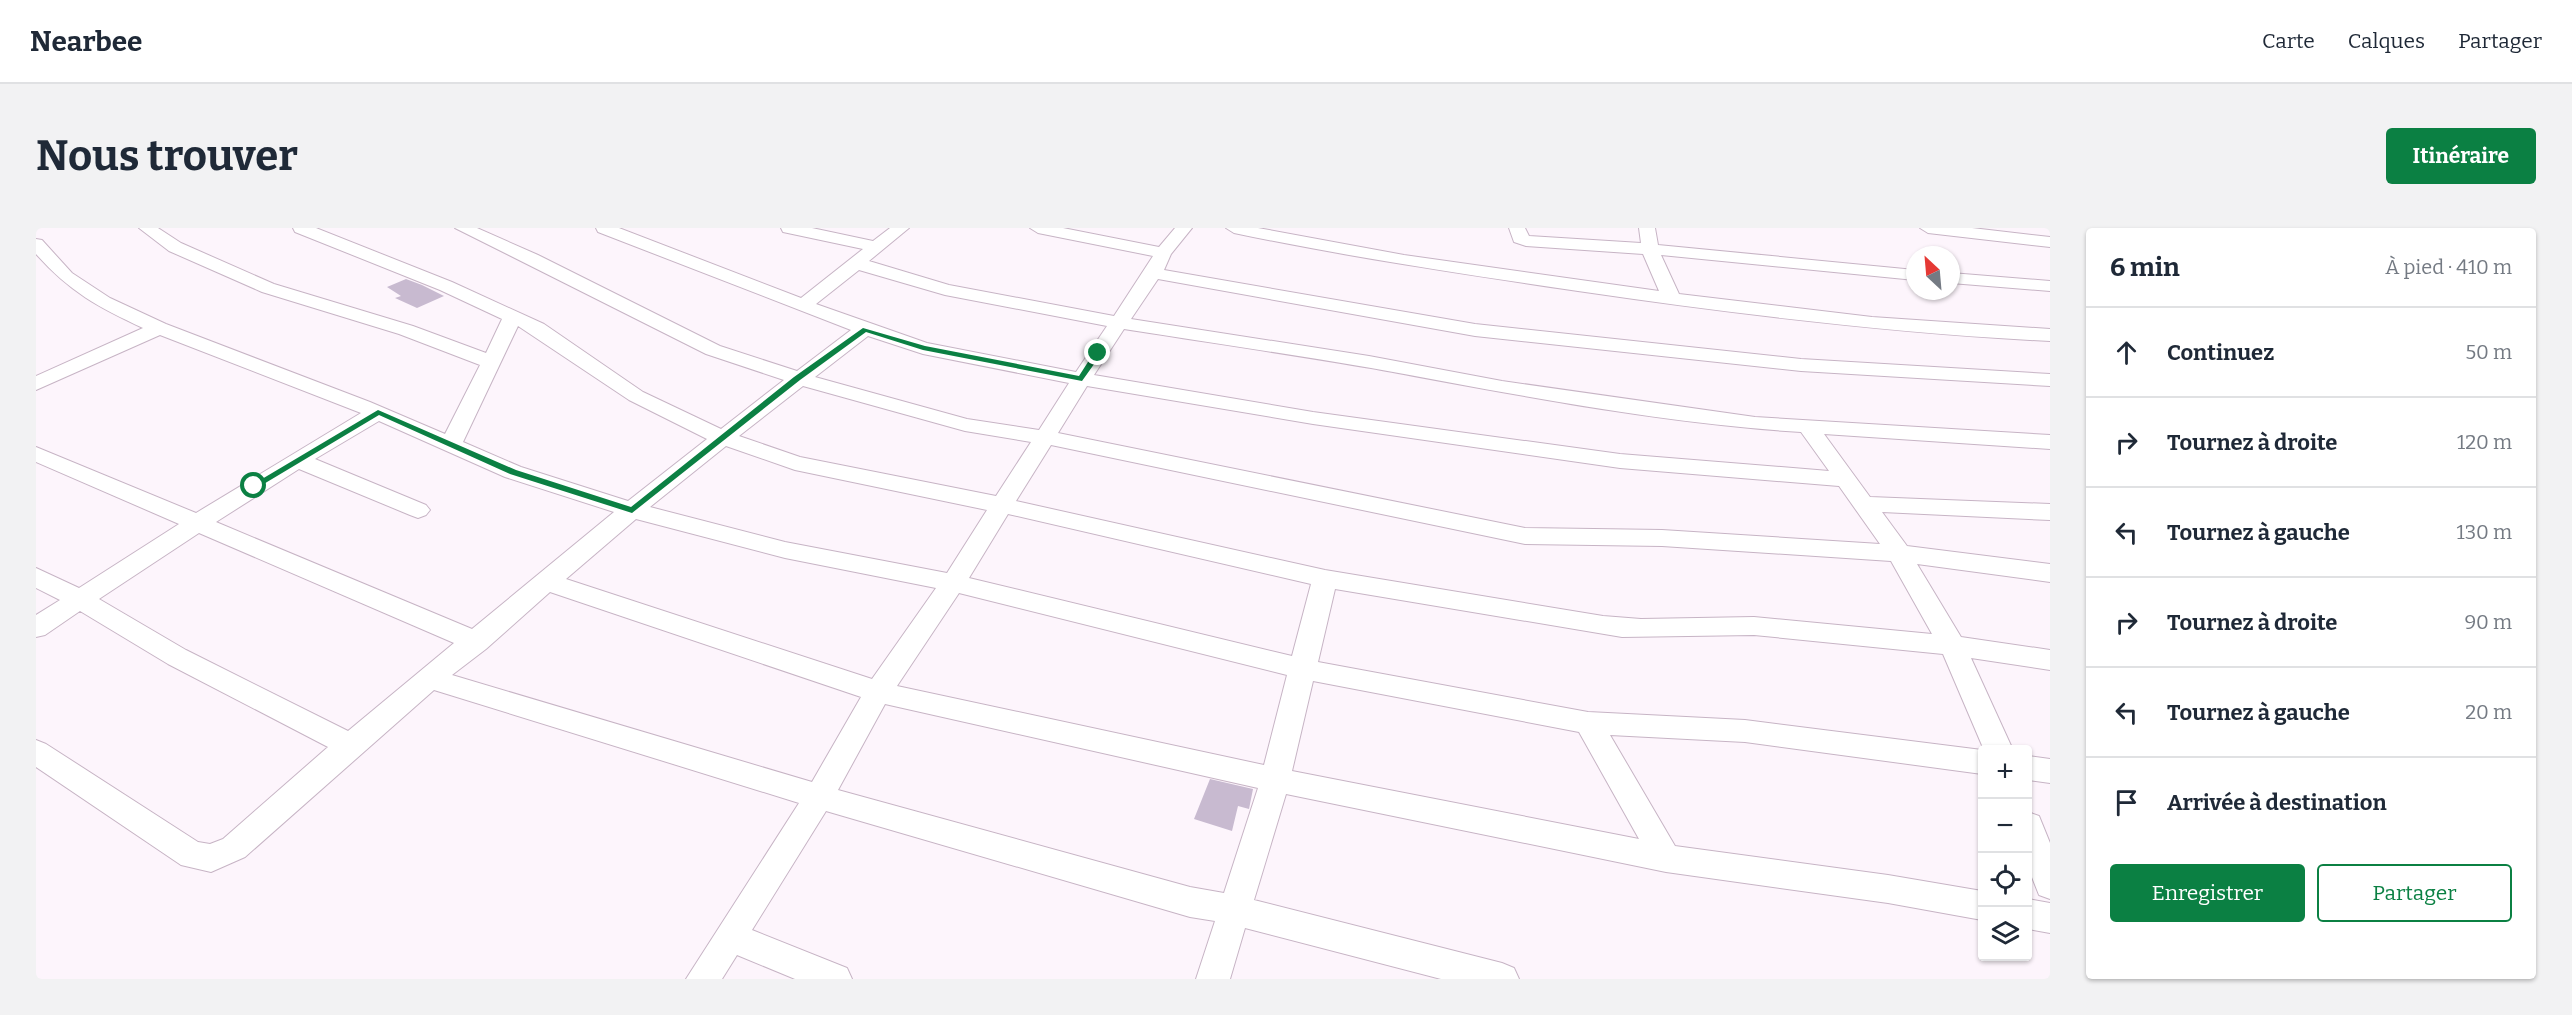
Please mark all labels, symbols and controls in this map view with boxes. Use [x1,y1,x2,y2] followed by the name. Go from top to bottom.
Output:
[30,25,142,58] text: Nearbee
[2262,28,2315,54] text: Carte
[2348,28,2425,54] text: Calques
[2458,28,2542,54] text: Partager
[2386,128,2536,184] button: Itinéraire
[36,131,298,181] text: Nous trouver
[1906,246,1960,300] north arrow
[2110,252,2180,283] text: 6 min
[2385,255,2512,279] text: À pied · 410 m
[2110,336,2143,369] icon: ahead
[1084,339,1110,365] route end
[2167,339,2274,366] text: Continuez
[2465,340,2512,364] text: 50 m
[2110,426,2143,459] icon: right
[2167,429,2337,456] text: Tournez à droite
[2457,430,2512,454] text: 120 m
[240,472,266,498] route start
[2110,516,2143,549] icon: left
[2167,519,2350,546] text: Tournez à gauche
[2457,520,2512,544] text: 130 m
[2110,606,2143,639] icon: right
[2167,609,2337,636] text: Tournez à droite
[2464,610,2512,634] text: 90 m
[2110,696,2143,729] icon: left
[2167,699,2350,726] text: Tournez à gauche
[2465,700,2512,724] text: 20 m
[1978,745,2032,961] map controls
[1978,745,2032,799] button: +
[2110,786,2143,819] icon: arrive
[2167,789,2387,816] text: Arrivée à destination
[1978,799,2032,853] button: −
[1978,853,2032,907] button: locate
[2110,864,2305,922] button: Enregistrer
[2317,864,2512,922] button: Partager
[1978,907,2032,961] button: layers

